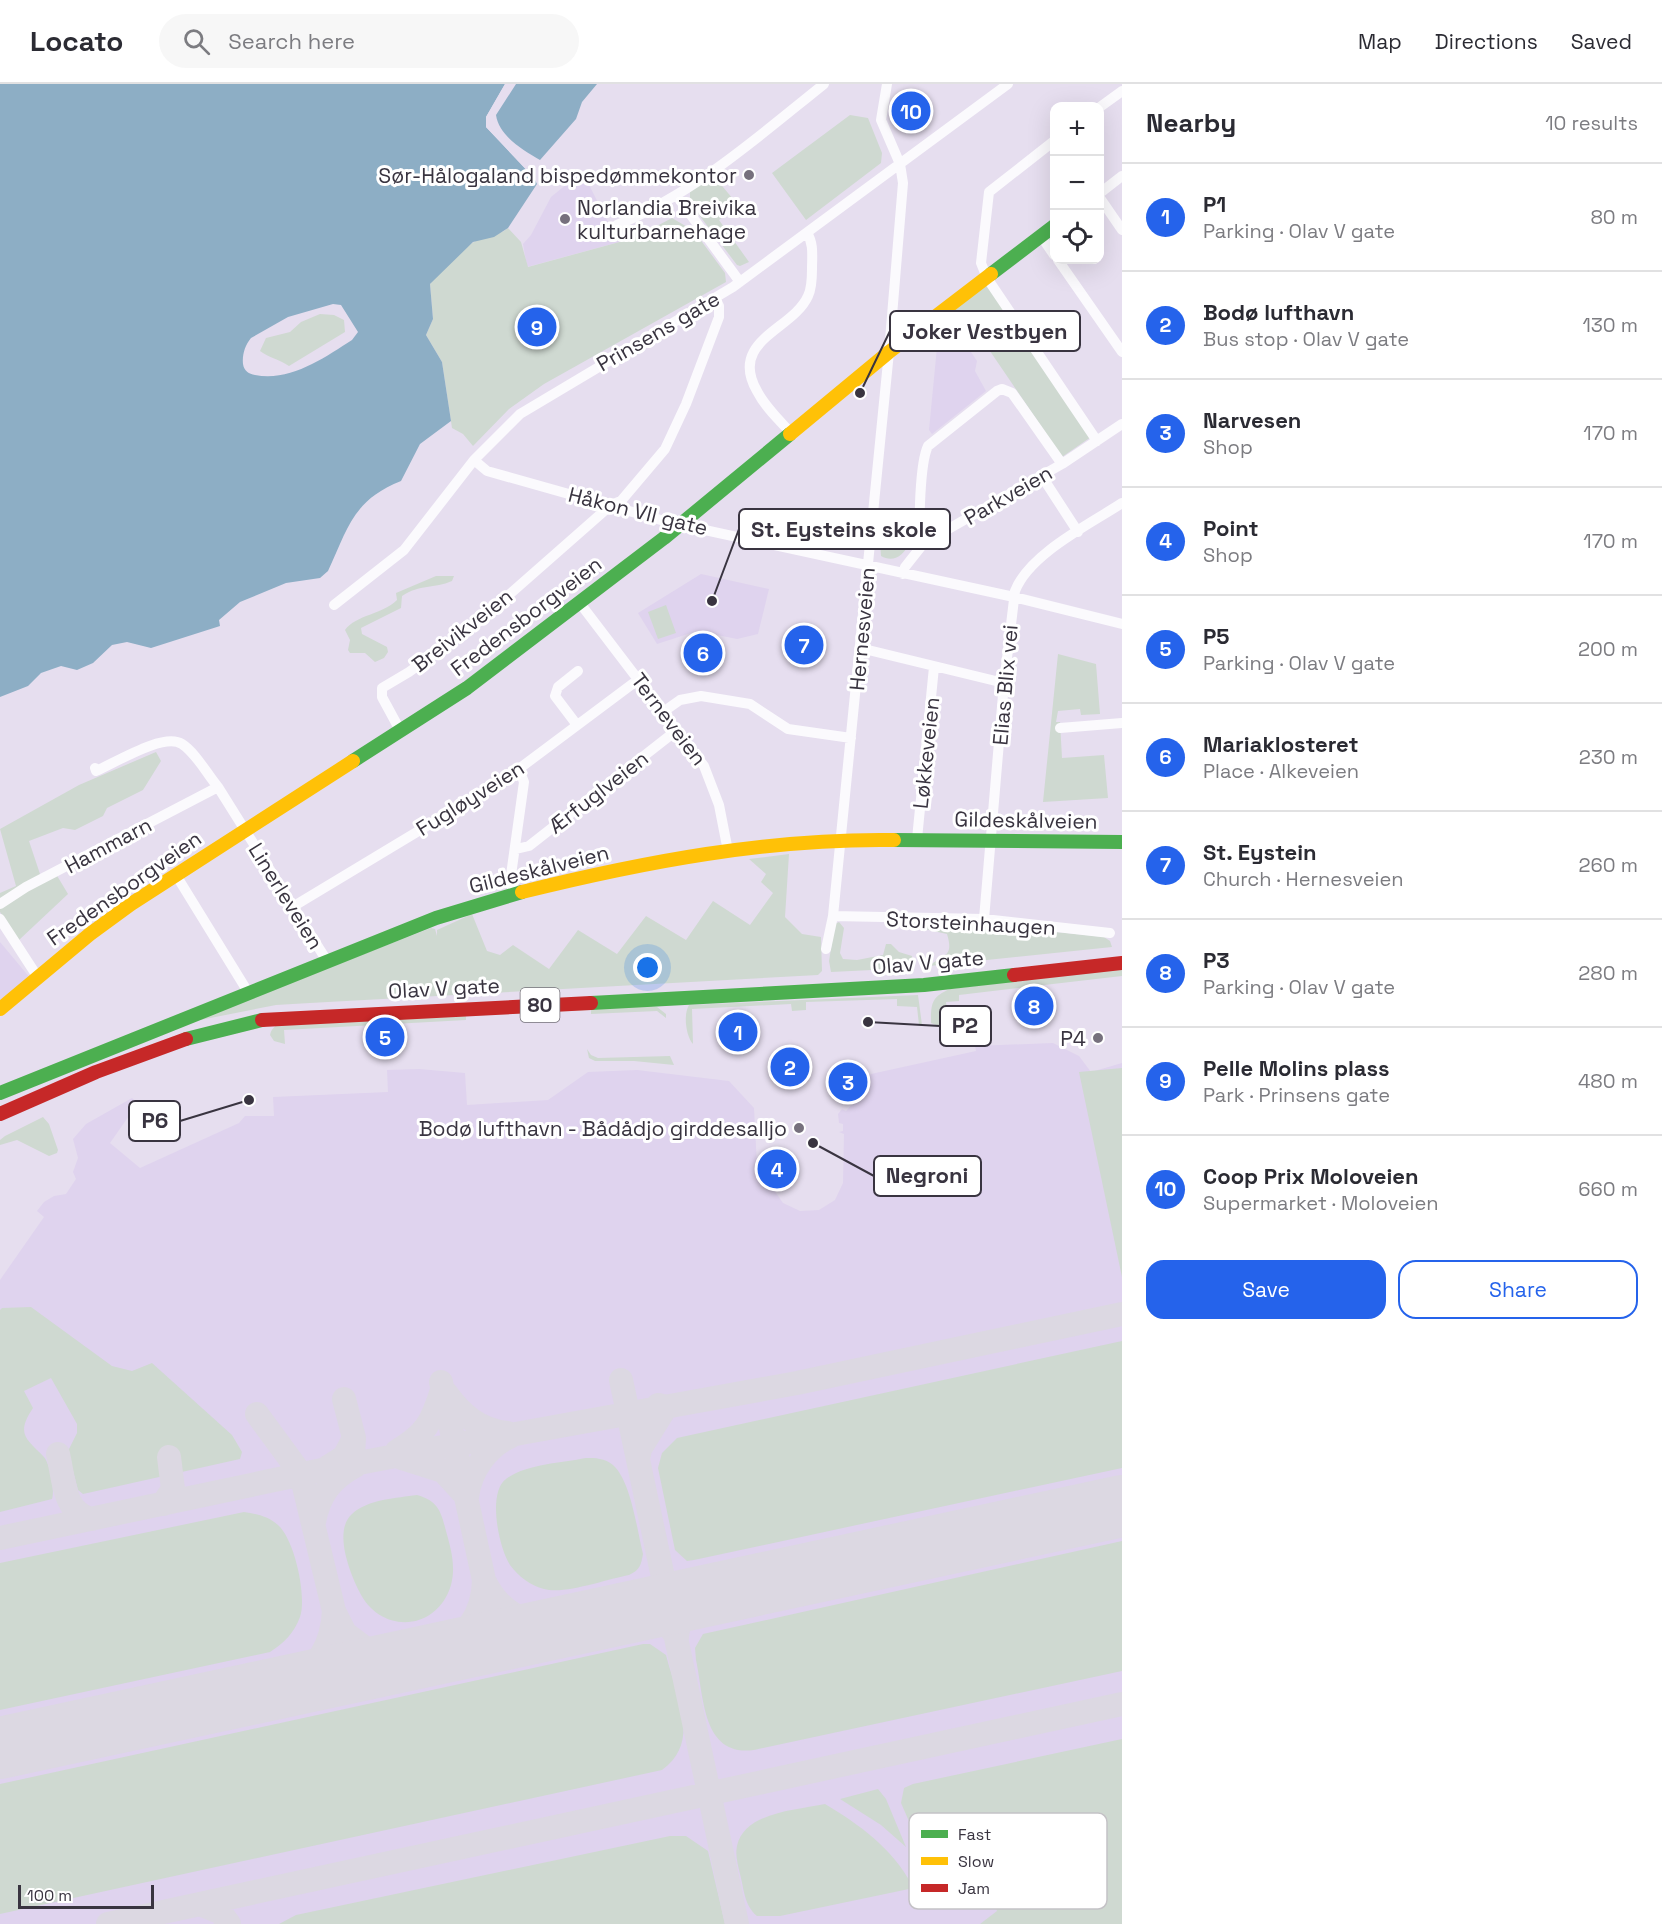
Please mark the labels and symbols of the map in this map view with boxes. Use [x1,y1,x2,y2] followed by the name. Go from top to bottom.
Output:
[892,88,930,134] pin: 10
[378,162,737,189] place label: Sør-Hålogaland bispedømmekontor
[742,168,756,182] marker: Sør-Hålogaland bispedømmekontor
[577,194,757,245] place label: Norlandia Breivika kulturbarnehage
[558,212,572,226] marker: Norlandia Breivika kulturbarnehage
[591,285,725,377] street label: Prinsens gate
[518,304,556,350] pin: 9
[890,311,1080,351] callout: Joker Vestbyen
[902,317,1068,345] text: Joker Vestbyen
[959,459,1057,531] street label: Parkveien
[565,481,711,541] street label: Håkon VII gate
[739,509,950,549] callout: St. Eysteins skole
[751,515,937,543] text: St. Eysteins skole
[445,550,607,682] street label: Fredensborgveien
[843,566,881,692] street label: Hernesveien
[406,582,518,678] street label: Breivikveien
[784,622,824,668] pin: 7
[986,624,1024,746] street label: Elias Blix vei
[684,630,722,676] pin: 6
[625,667,713,771] street label: Terneveien
[907,696,945,810] street label: Løkkeveien
[542,744,654,840] street label: Ærfuglveien
[411,754,529,842] street label: Fugløyveien
[954,805,1098,835] street label: Gildeskålveien
[60,811,156,879] street label: Hammarn
[42,825,206,951] street label: Fredensborgveien
[243,838,329,954] street label: Linerleveien
[466,839,612,899] street label: Gildeskålveien
[886,905,1056,941] street label: Storsteinhaugen
[871,944,985,980] street label: Olav V gate
[633,953,662,982] your location
[387,972,501,1004] street label: Olav V gate
[1014,984,1054,1028] pin: 8
[520,988,560,1022] road number: 80
[940,1006,991,1046] callout: P2
[718,1010,758,1054] pin: 1
[952,1011,978,1039] text: P2
[366,1014,404,1060] pin: 5
[1060,1025,1086,1052] place label: P4
[1091,1031,1105,1045] marker: P4
[770,1044,810,1090] pin: 2
[828,1060,868,1104] pin: 3
[129,1101,180,1141] callout: P6
[142,1106,168,1134] text: P6
[419,1115,787,1142] place label: Bodø lufthavn - Bådådjo girddesalljo
[792,1121,806,1135] marker: Bodø lufthavn - Bådådjo girddesalljo
[758,1146,796,1192] pin: 4
[874,1156,981,1196] callout: Negroni
[886,1161,968,1189] text: Negroni
[909,1813,1107,1909] legend
[958,1824,991,1845] text: Fast
[958,1851,994,1872] text: Slow
[958,1878,990,1899] text: Jam
[18,1882,154,1910] scale bar

